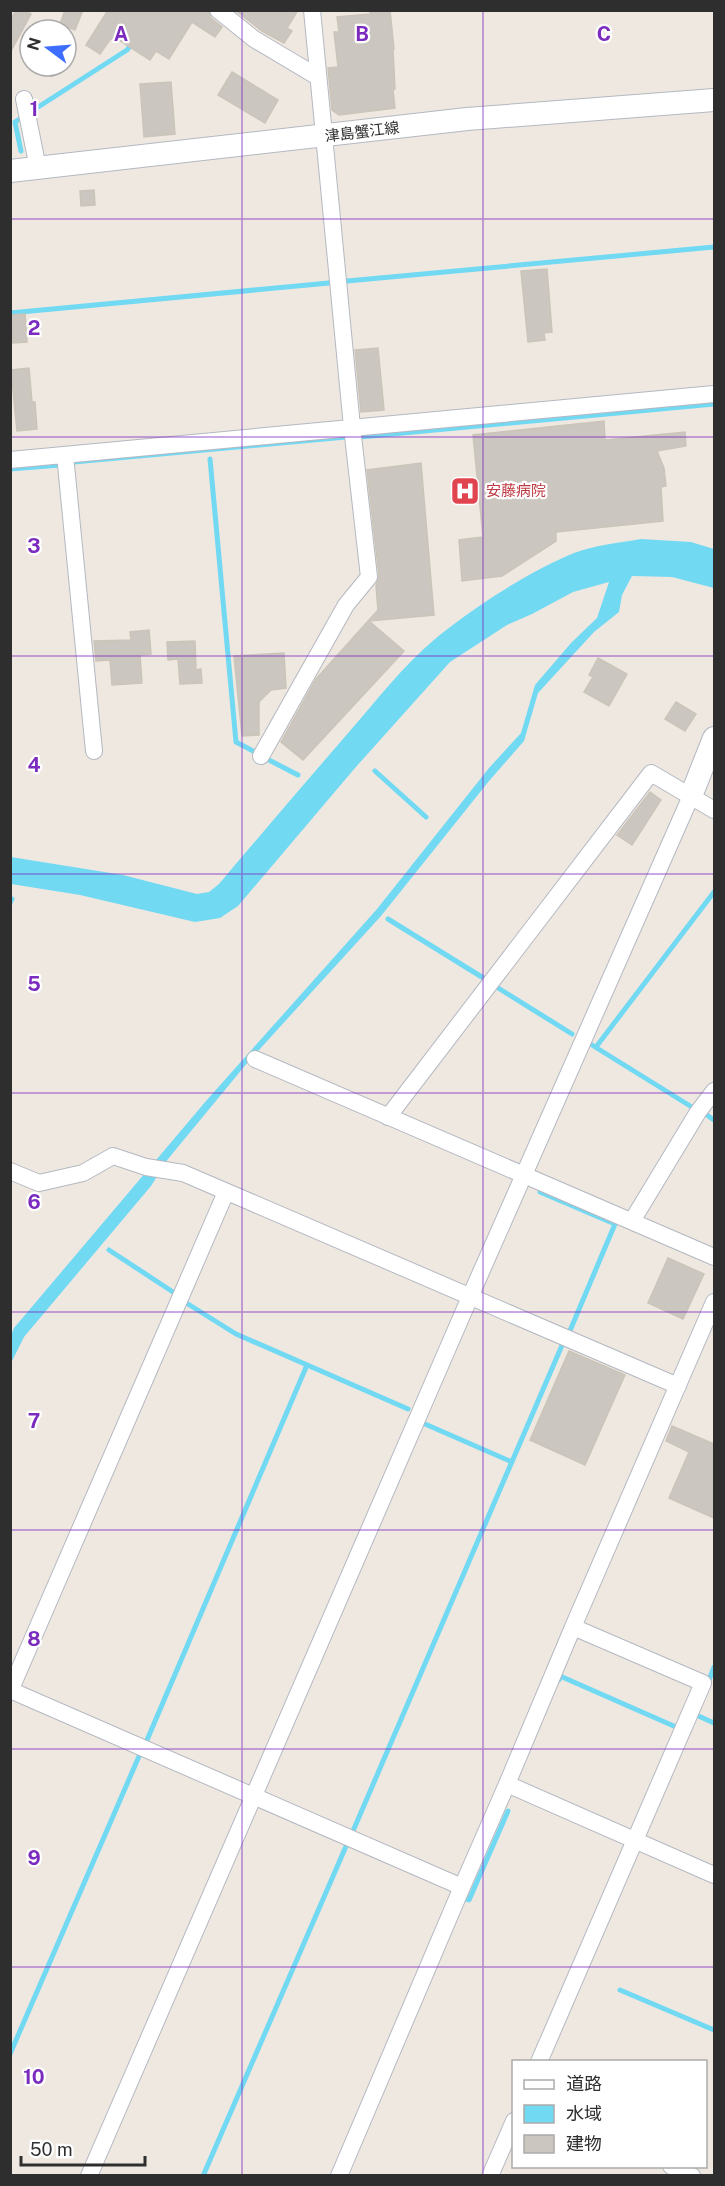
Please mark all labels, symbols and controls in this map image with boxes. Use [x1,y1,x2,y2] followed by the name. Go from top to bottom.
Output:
[18,18,78,78] north arrow
[114,22,128,46] text: A
[355,22,369,46] text: B
[597,22,611,46] text: C
[23,35,45,53] text: N
[30,97,38,121] text: 1
[324,118,400,145] street label: 津島蟹江線
[28,316,40,340] text: 2
[449,475,481,507] hospital icon: 安藤病院
[486,482,546,499] place label: 安藤病院
[27,534,41,558] text: 3
[27,753,41,777] text: 4
[27,972,41,996] text: 5
[27,1190,41,1214] text: 6
[28,1409,40,1433] text: 7
[27,1627,41,1651] text: 8
[27,1846,41,1870] text: 9
[512,2060,707,2168] legend
[23,2065,45,2089] text: 10
[566,2073,602,2094] text: 道路
[566,2103,602,2124] text: 水域
[21,2129,146,2167] scale bar
[566,2133,602,2154] text: 建物
[30,2139,73,2160] text: 50 m

